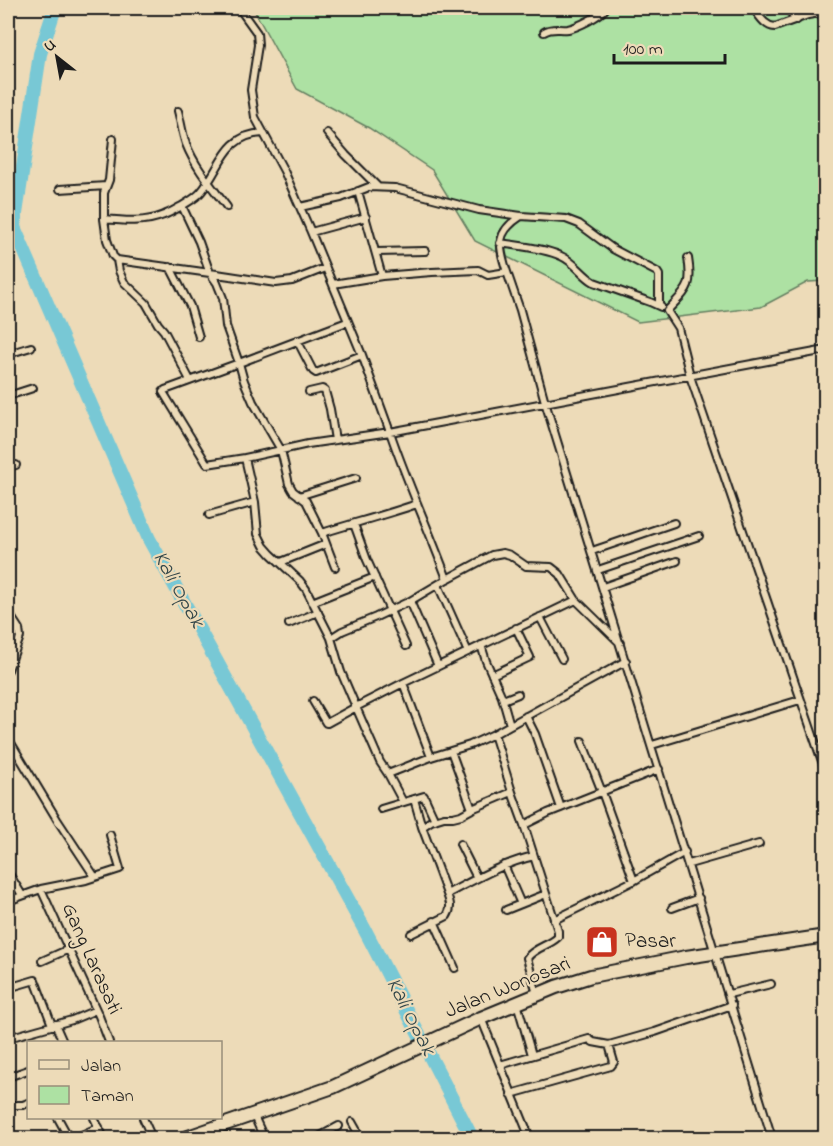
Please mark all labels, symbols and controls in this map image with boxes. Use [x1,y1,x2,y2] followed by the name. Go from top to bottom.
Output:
[27,27,87,87] north arrow
[614,27,725,65] scale bar
[40,33,61,59] text: U
[623,37,663,63] text: 100 m
[144,546,213,636] water label: Kali Opak
[51,898,129,1020] street label: Gang Larasati
[584,924,620,960] shop icon: Pasar
[625,927,676,957] place label: Pasar
[441,949,575,1027] street label: Jalan Wonosari
[377,972,444,1063] water label: Kali Opak
[27,1041,222,1119] legend
[81,1054,121,1080] text: Jalan
[81,1084,134,1110] text: Taman

